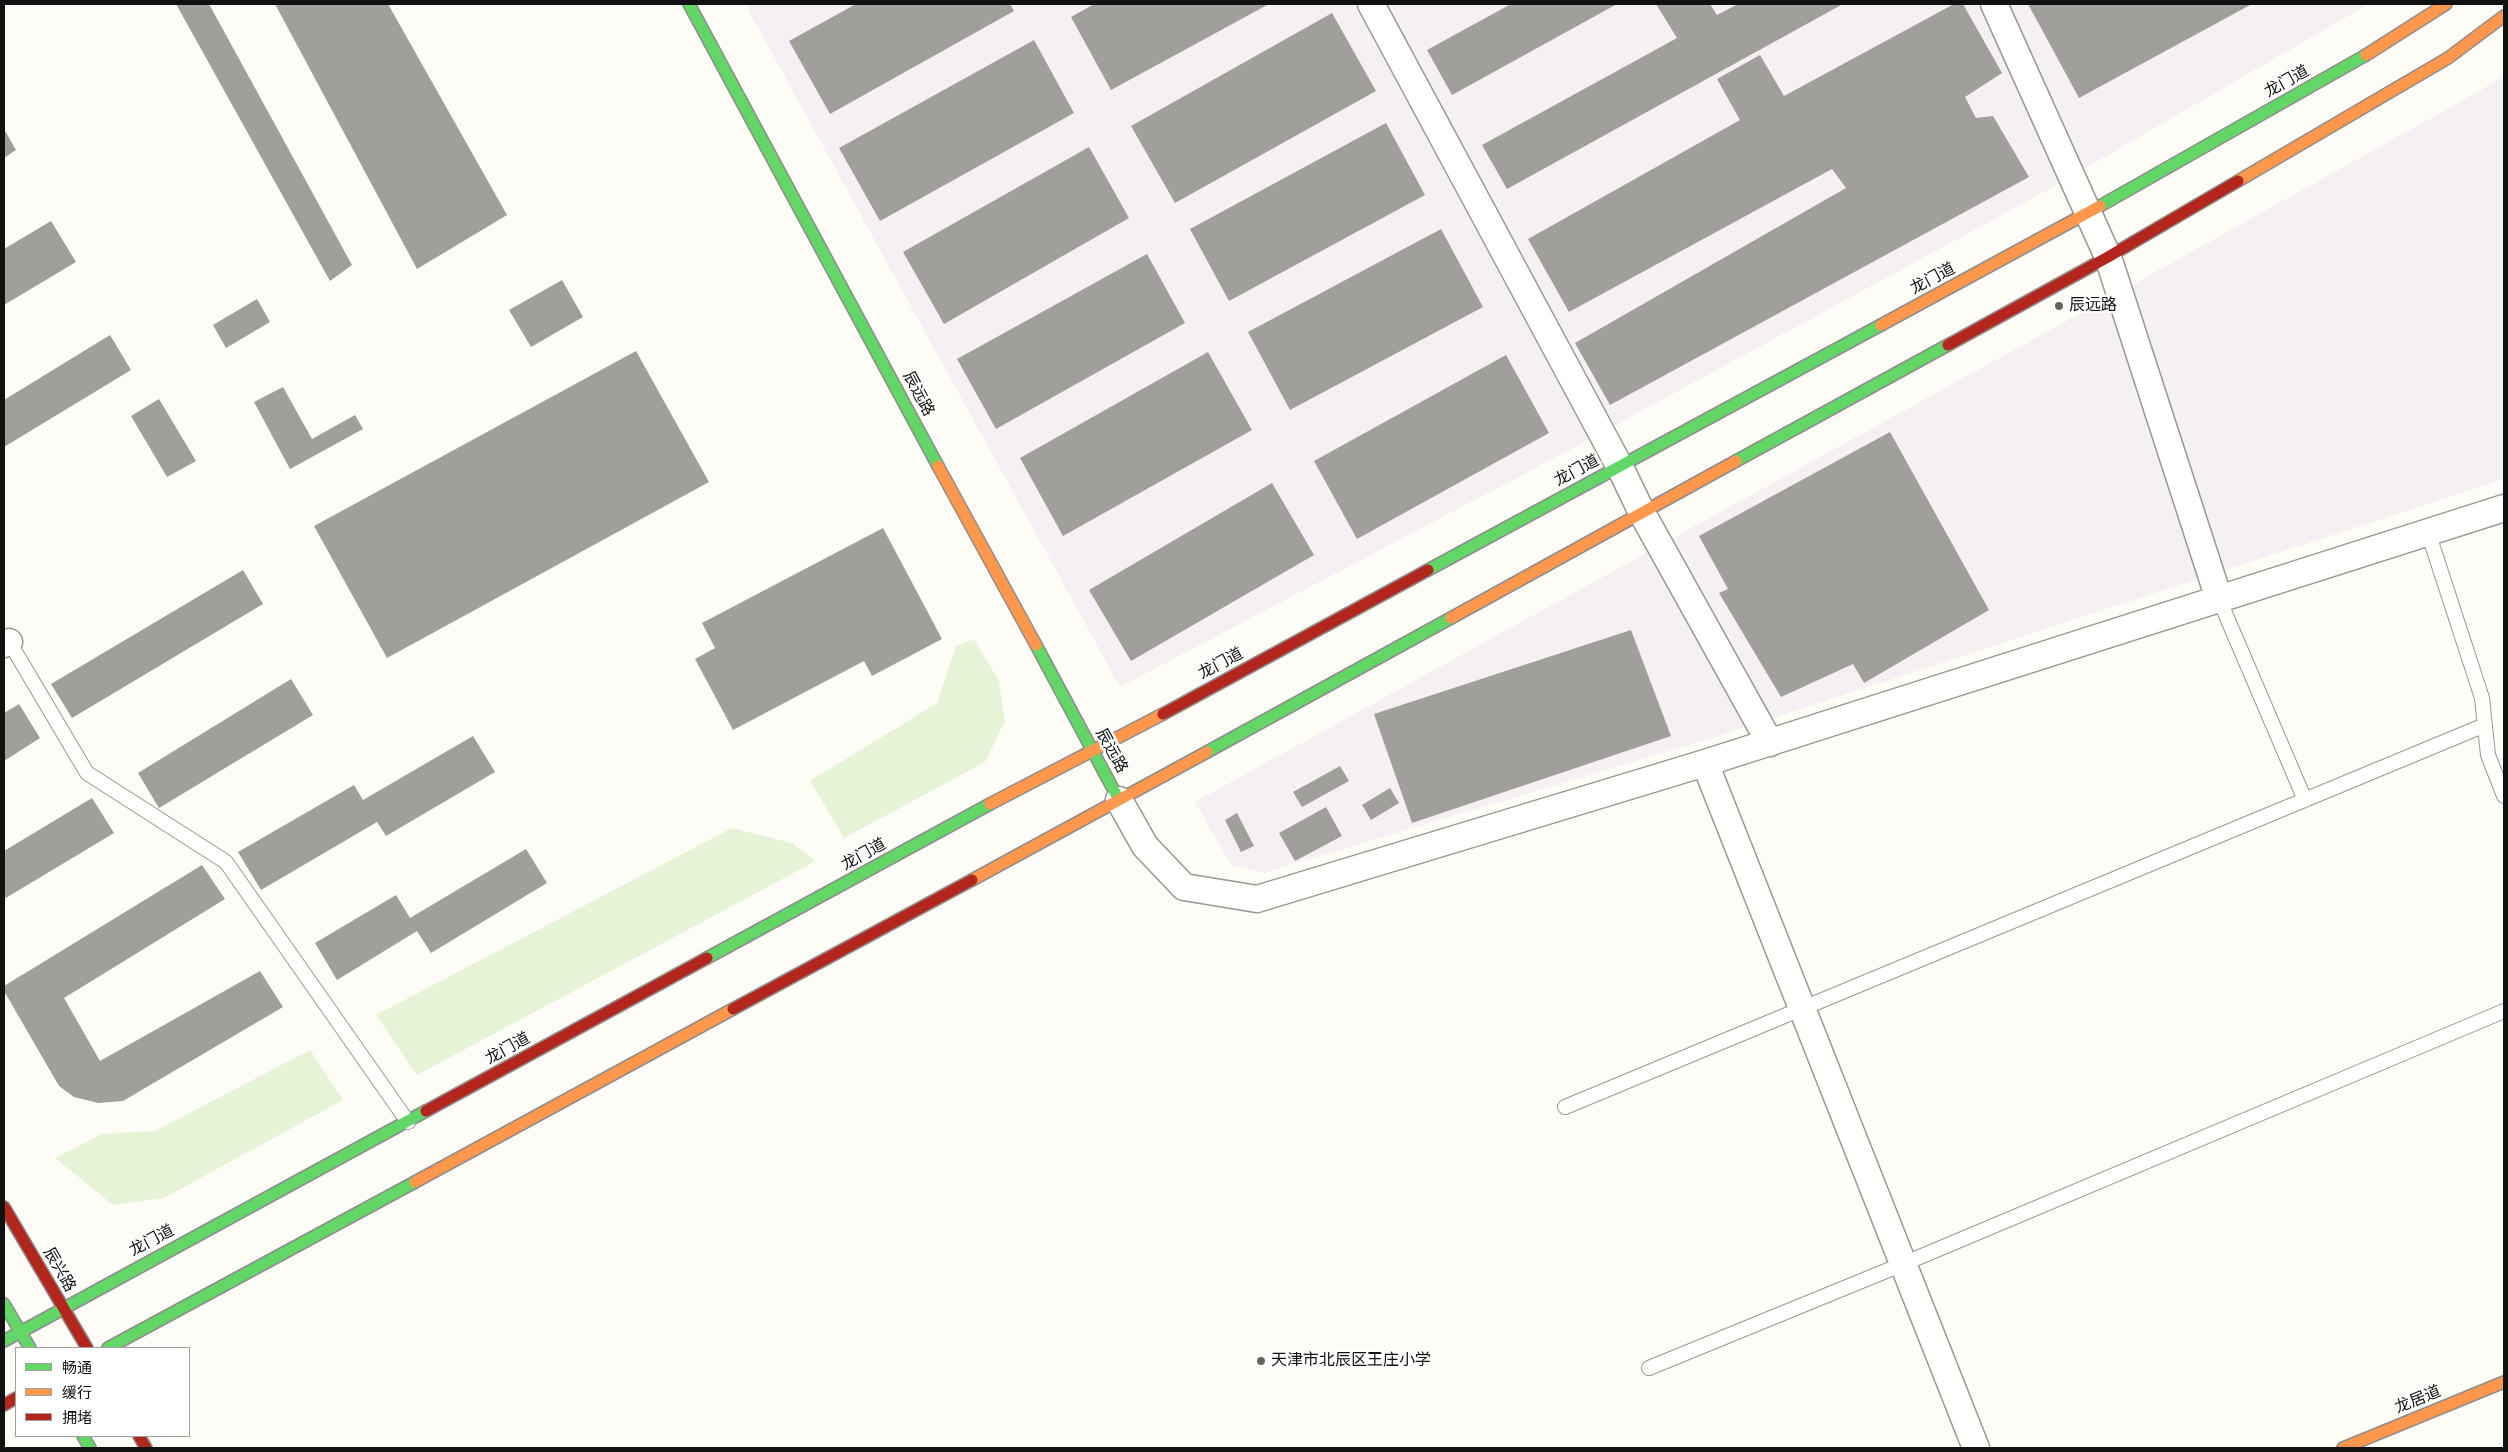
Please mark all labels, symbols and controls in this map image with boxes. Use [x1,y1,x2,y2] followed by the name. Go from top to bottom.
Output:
[2261,62,2313,102] street label: 龙门道
[1907,259,1959,299] street label: 龙门道
[2069,296,2117,316] place label: 辰远路
[2053,300,2065,312] marker: 辰远路
[898,368,938,420] street label: 辰远路
[1551,451,1603,491] street label: 龙门道
[1195,644,1247,684] street label: 龙门道
[1091,725,1131,777] street label: 辰远路
[838,835,890,875] street label: 龙门道
[482,1029,534,1069] street label: 龙门道
[126,1221,178,1261] street label: 龙门道
[39,1244,79,1296] street label: 辰兴路
[15,1347,190,1437] legend
[1271,1351,1431,1371] place label: 天津市北辰区王庄小学
[1255,1355,1267,1367] marker: 天津市北辰区王庄小学
[62,1360,92,1376] text: 畅通
[2392,1382,2444,1418] street label: 龙居道
[62,1385,92,1401] text: 缓行
[62,1410,92,1426] text: 拥堵

